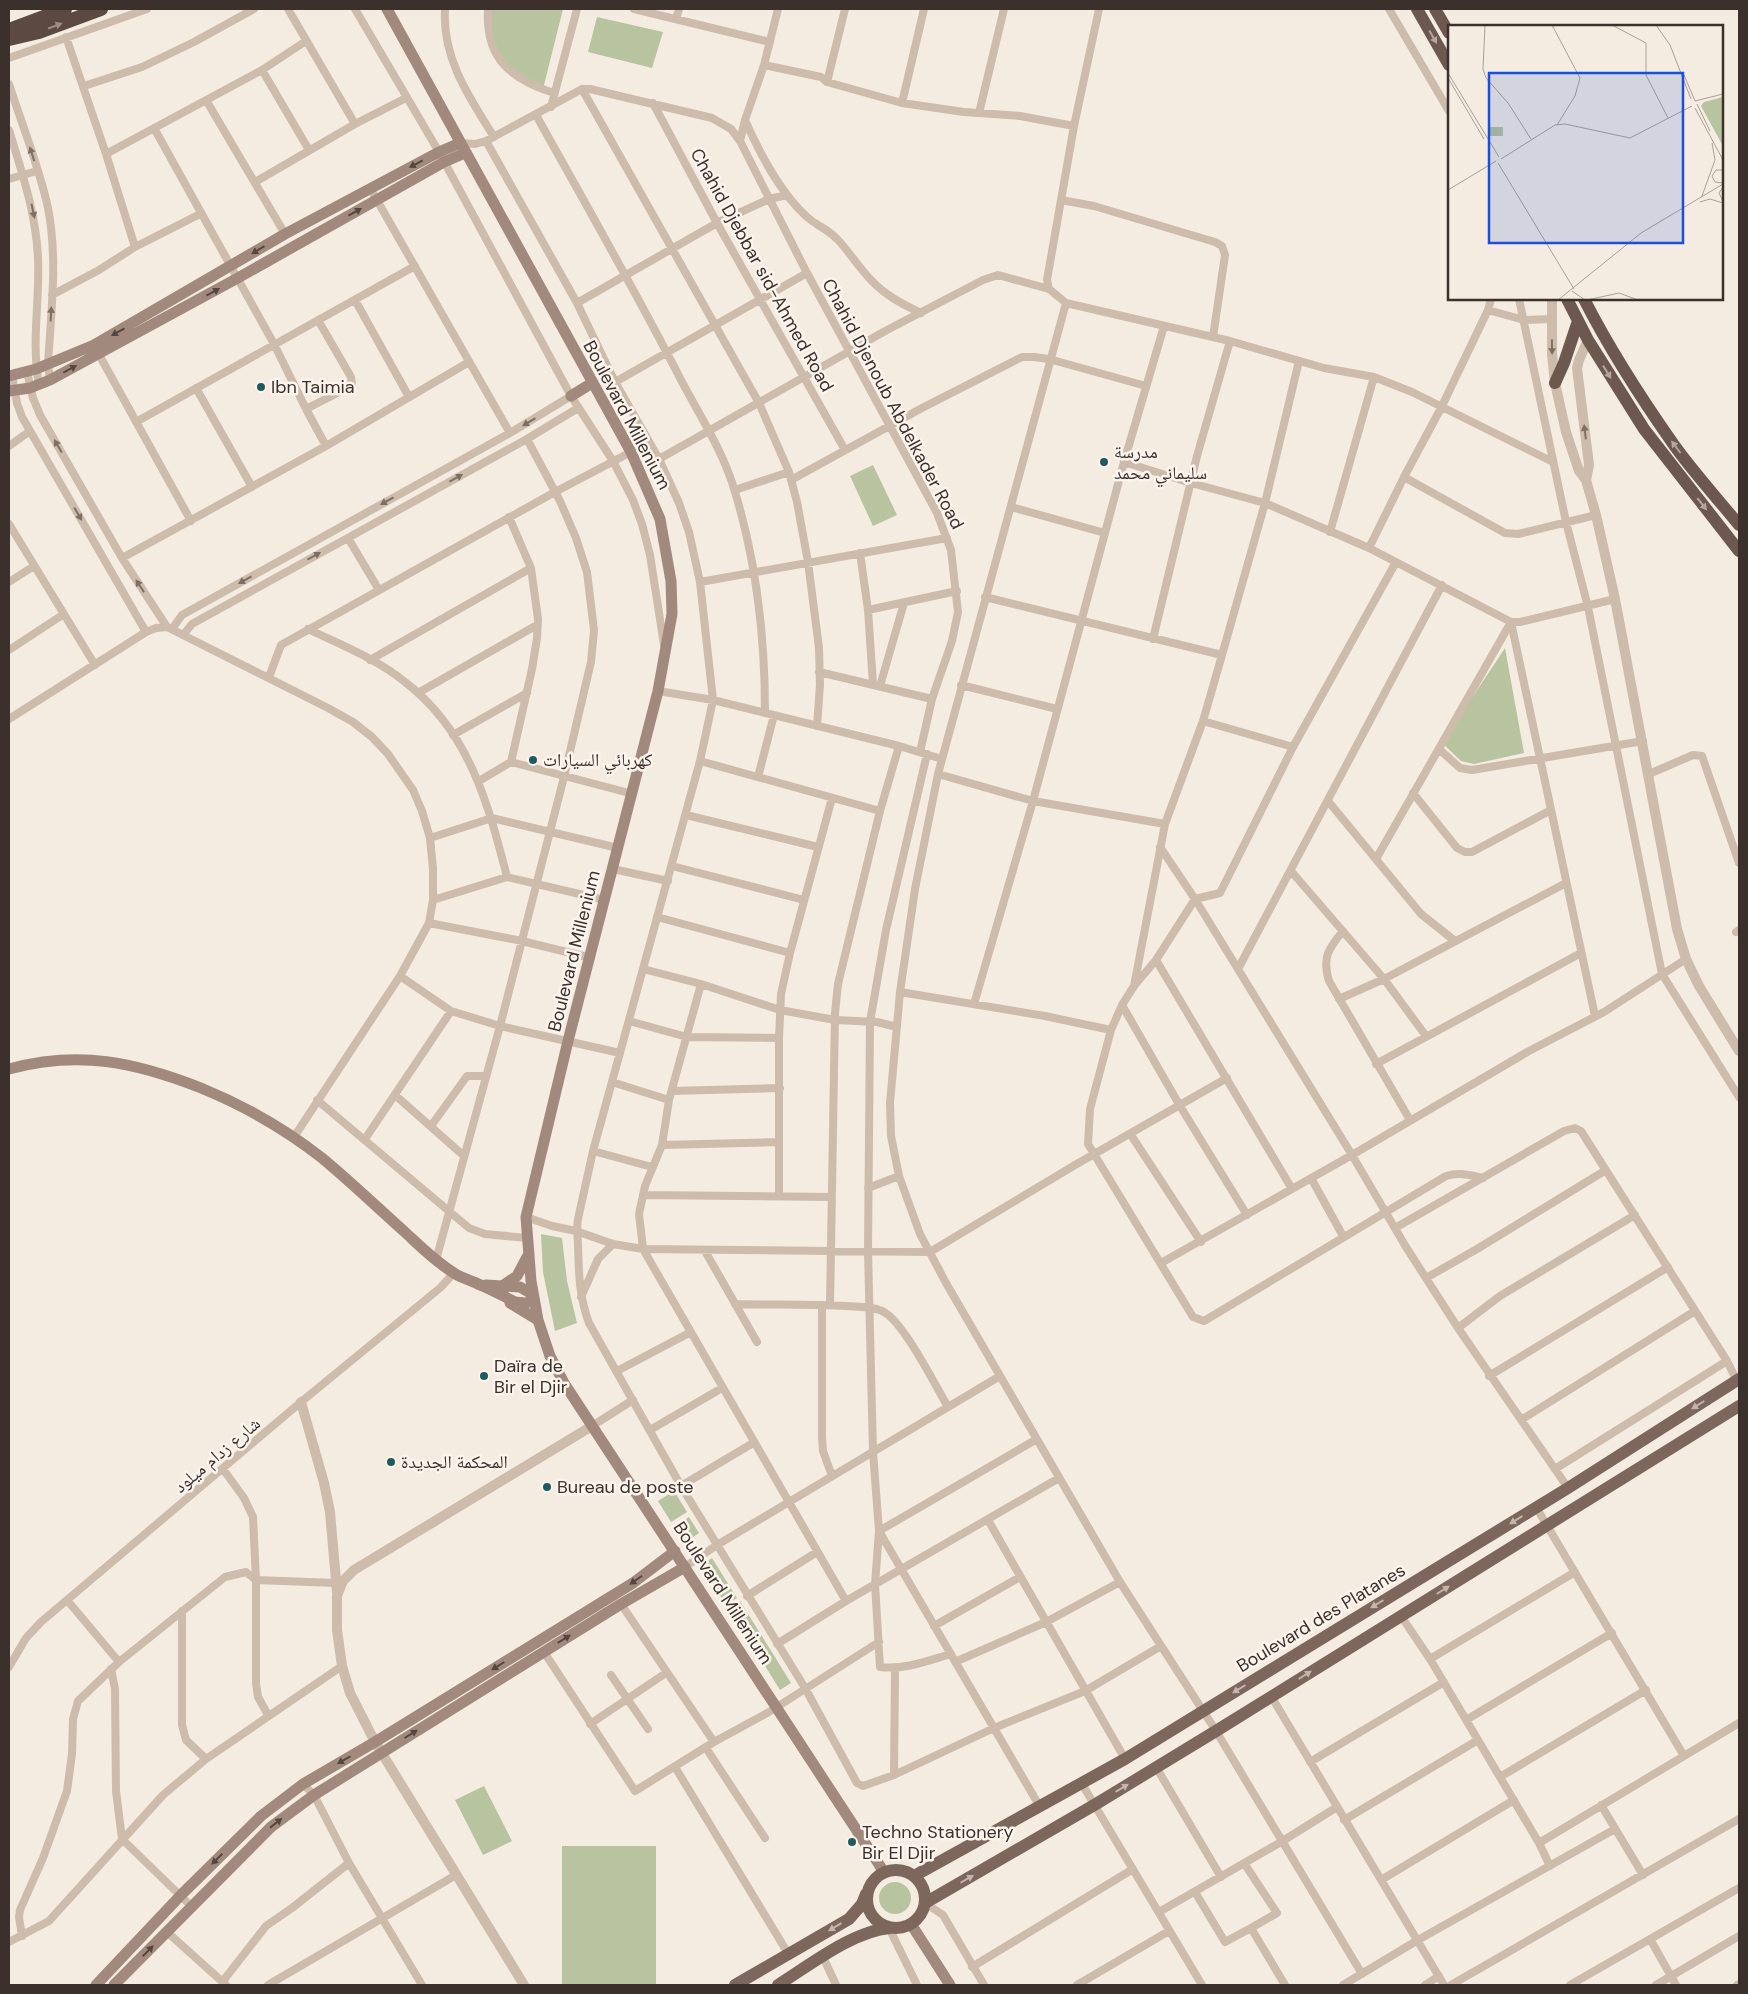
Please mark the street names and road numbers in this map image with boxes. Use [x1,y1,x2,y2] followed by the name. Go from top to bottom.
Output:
[685,144,839,396] street label: Chahid Djebbar sid-Ahmed Road
[817,275,969,533] street label: Chahid Djenoub Abdelkader Road
[578,336,676,494] street label: Boulevard Millenium
[542,868,606,1034] street label: Boulevard Millenium
[169,1412,265,1498] street label: شارع زدام ميلود
[668,1517,778,1669] street label: Boulevard Millenium
[1232,1558,1410,1678] street label: Boulevard des Platanes

